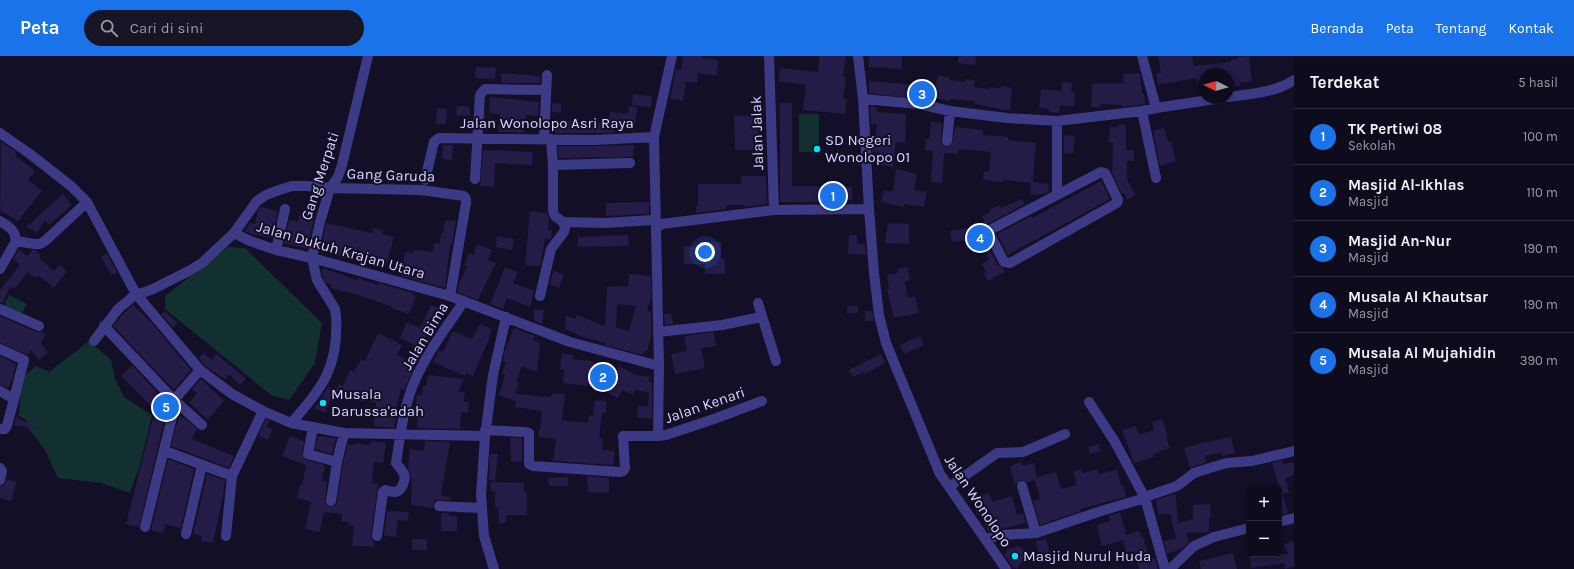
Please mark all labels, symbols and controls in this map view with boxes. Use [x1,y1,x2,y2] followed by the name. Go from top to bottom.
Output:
[84,10,364,46] search box
[20,17,60,39] text: Peta
[98,17,120,39] icon: search
[130,19,203,37] text: Cari di sini
[1311,20,1364,37] text: Beranda
[1386,20,1414,37] text: Peta
[1436,20,1487,37] text: Tentang
[1509,20,1554,37] text: Kontak
[1198,68,1234,104] north arrow
[1310,72,1379,92] text: Terdekat
[1518,75,1558,90] text: 5 hasil
[909,79,935,109] pin: 3
[747,95,767,171] street label: Jalan Jalak
[460,114,634,132] street label: Jalan Wonolopo Asri Raya
[1348,120,1442,138] text: TK Pertiwi 08
[297,129,343,223] street label: Gang Merpati
[1321,129,1325,144] text: 1
[1523,129,1558,144] text: 100 m
[825,131,910,166] place label: SD Negeri Wonolopo 01
[1348,138,1396,153] text: Sekolah
[812,144,822,154] marker: SD Negeri Wonolopo 01
[346,164,436,186] street label: Gang Garuda
[1348,176,1464,194] text: Masjid Al-Ikhlas
[820,181,846,211] pin: 1
[1319,185,1327,200] text: 2
[1526,185,1558,200] text: 110 m
[1348,194,1389,209] text: Masjid
[255,217,427,283] street label: Jalan Dukuh Krajan Utara
[967,223,993,253] pin: 4
[1348,232,1451,250] text: Masjid An-Nur
[1319,241,1327,256] text: 3
[1523,241,1558,256] text: 190 m
[695,242,715,262] your location
[1348,250,1389,265] text: Masjid
[1348,288,1488,306] text: Musala Al Khautsar
[1319,297,1327,312] text: 4
[1523,297,1558,312] text: 190 m
[398,299,452,373] street label: Jalan Bima
[1348,306,1389,321] text: Masjid
[1348,344,1496,362] text: Musala Al Mujahidin
[1319,353,1327,368] text: 5
[1520,353,1558,368] text: 390 m
[590,362,616,392] pin: 2
[1348,362,1389,377] text: Masjid
[663,383,747,427] street label: Jalan Kenari
[331,385,424,420] place label: Musala Darussa'adah
[153,392,179,422] pin: 5
[318,398,328,408] marker: Musala Darussa'adah
[941,452,1015,550] street label: Jalan Wonolopo
[1246,485,1282,557] map controls
[1246,485,1282,521] button: +
[1246,521,1282,557] button: −
[1023,547,1151,565] place label: Masjid Nurul Huda
[1010,551,1020,561] marker: Masjid Nurul Huda

